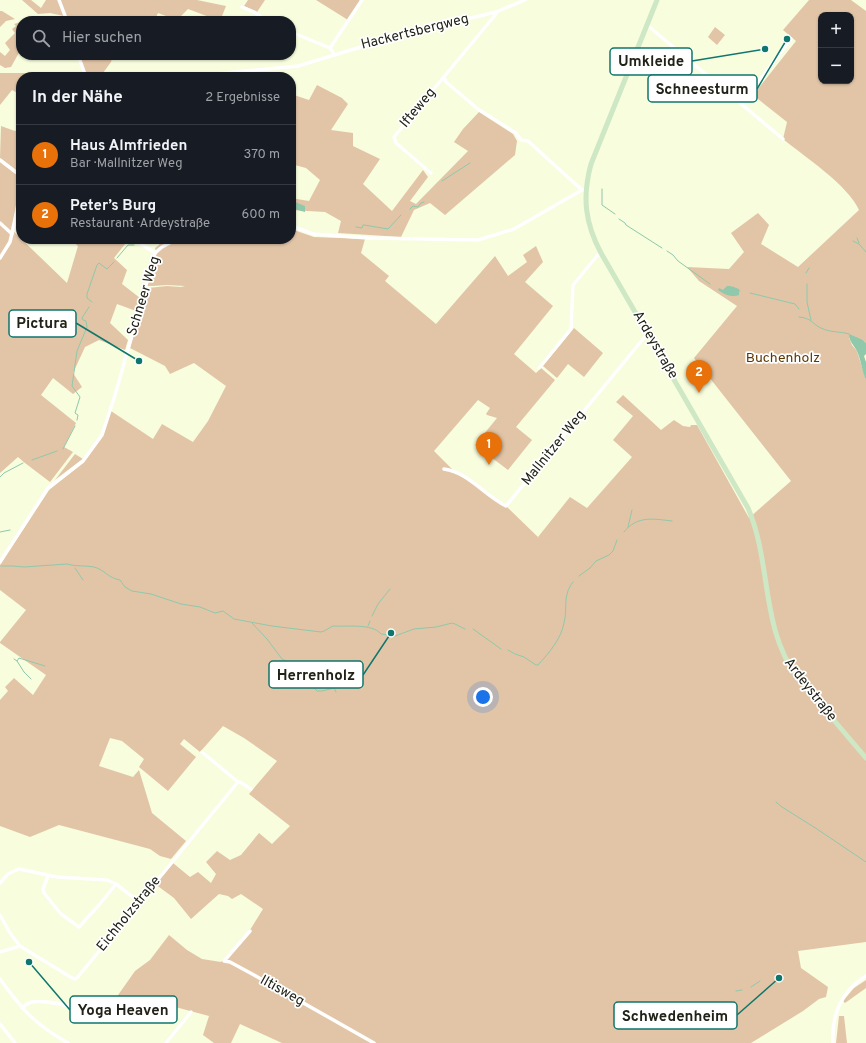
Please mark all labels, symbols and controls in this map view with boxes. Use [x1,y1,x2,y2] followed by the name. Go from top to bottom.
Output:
[359,10,471,54] street label: Hackertsbergweg
[818,12,854,84] map controls
[818,12,854,48] button: +
[16,16,296,60] search box
[30,27,52,49] icon: search
[62,29,142,48] text: Hier suchen
[610,48,692,75] callout: Umkleide
[818,48,854,84] button: −
[618,53,684,72] text: Umkleide
[648,75,757,102] callout: Schneesturm
[655,81,749,100] text: Schneesturm
[396,85,440,131] street label: Ifteweg
[32,87,123,109] text: In der Nähe
[205,90,280,106] text: 2 Ergebnisse
[70,137,187,156] text: Haus Almfrieden
[42,147,48,163] text: 1
[243,147,280,163] text: 370 m
[70,156,183,172] text: Bar · Mallnitzer Weg
[70,197,156,216] text: Peter’s Burg
[41,207,49,223] text: 2
[242,207,280,223] text: 600 m
[70,216,210,232] text: Restaurant · Ardeystraße
[124,254,164,338] street label: Schneer Weg
[629,308,681,382] street label: Ardeystraße
[9,310,76,337] callout: Pictura
[16,315,68,334] text: Pictura
[746,350,820,367] park label: Buchenholz
[686,360,712,393] pin: 2
[518,407,590,489] street label: Mallnitzer Weg
[476,432,502,465] pin: 1
[780,655,840,725] street label: Ardeystraße
[269,661,363,688] callout: Herrenholz
[277,667,355,686] text: Herrenholz
[473,687,493,707] your location
[93,873,165,955] street label: Eichholzstraße
[257,972,307,1010] street label: Iltisweg
[70,996,177,1023] callout: Yoga Heaven
[77,1002,169,1021] text: Yoga Heaven
[614,1002,737,1029] callout: Schwedenheim
[622,1008,728,1027] text: Schwedenheim

